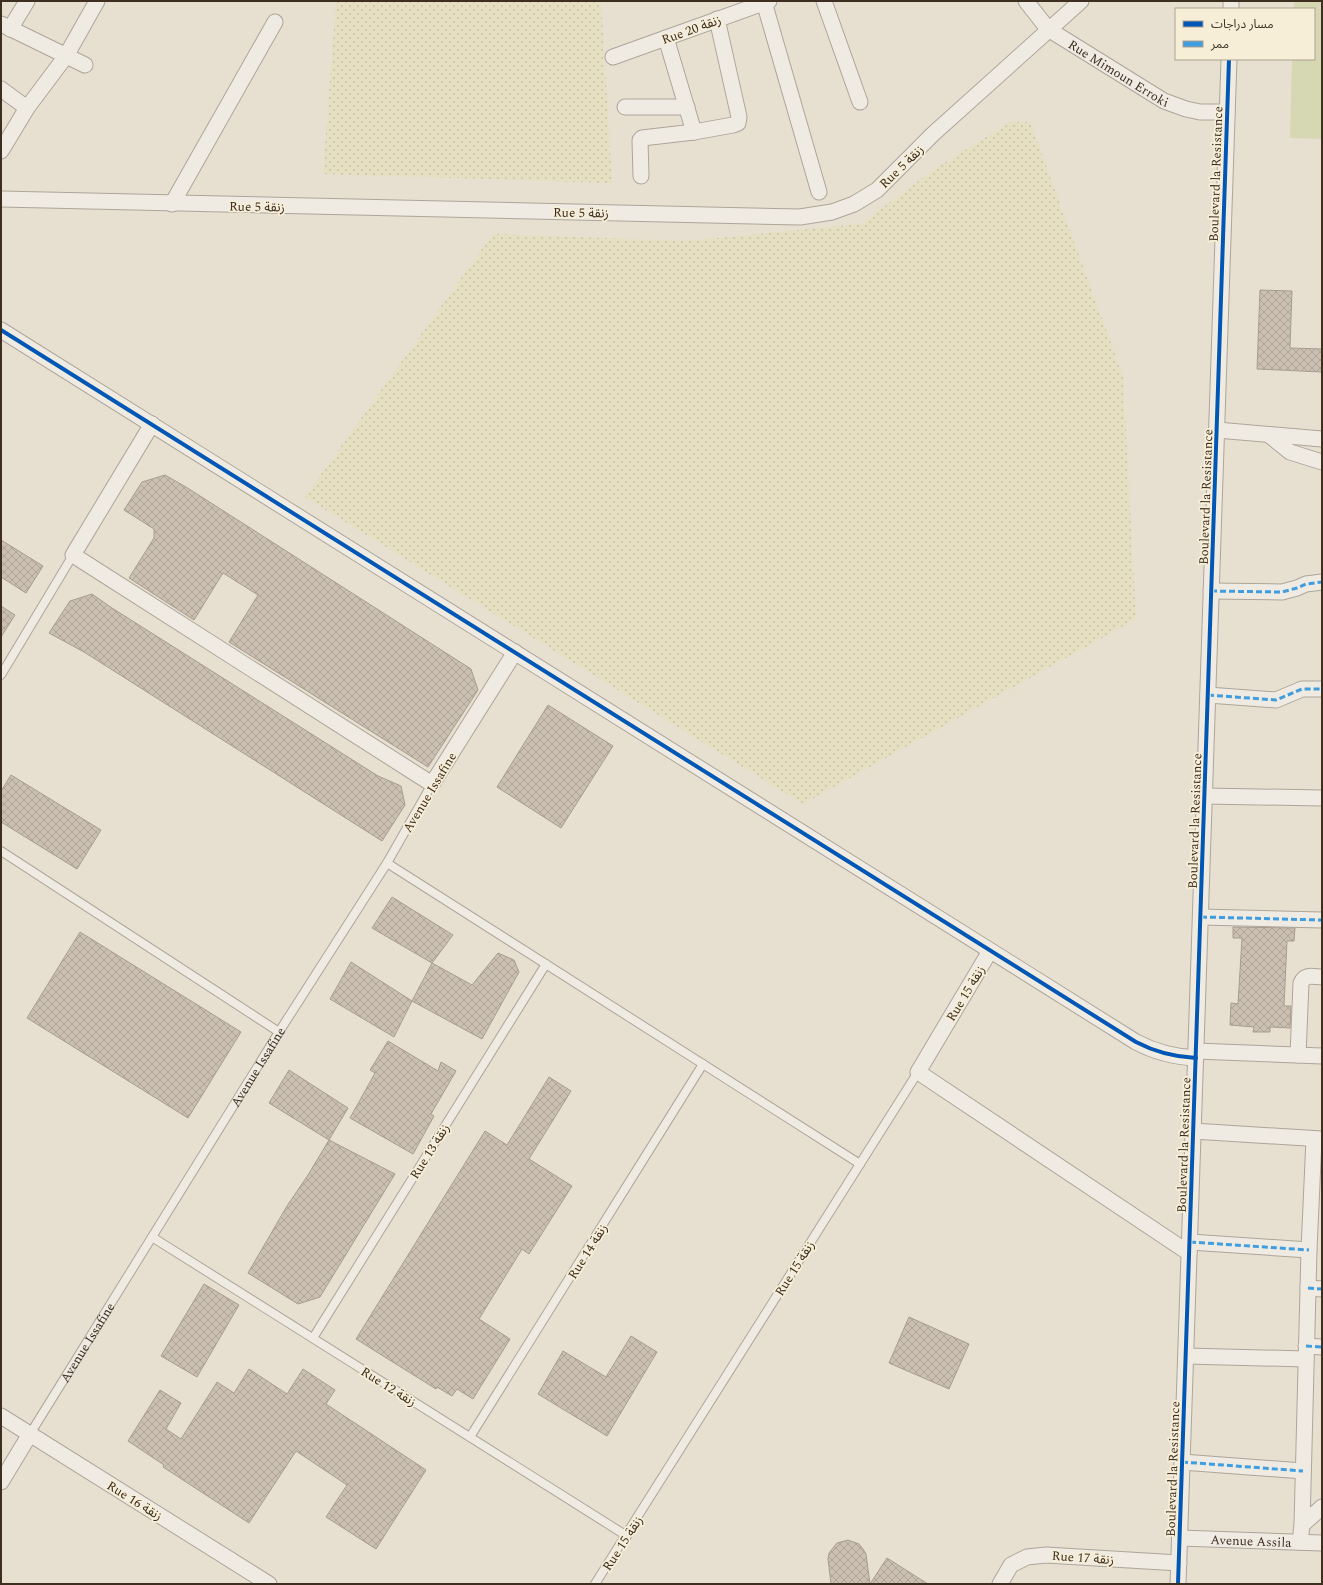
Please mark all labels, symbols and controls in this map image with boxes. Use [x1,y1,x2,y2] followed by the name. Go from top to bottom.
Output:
[1175,8,1315,60] legend
[659,10,724,50] street label: Rue 20 زنقة
[1211,15,1274,34] text: مسار دراجات
[1064,35,1171,113] street label: Rue Mimoun Erroki
[1210,35,1229,54] text: ممر
[1204,106,1228,242] street label: Boulevard la Resistance
[875,140,929,193] street label: Rue 5 زنقة
[229,197,285,217] street label: Rue 5 زنقة
[553,203,609,223] street label: Rue 5 زنقة
[1194,429,1218,565] street label: Boulevard la Resistance
[398,748,462,837] street label: Avenue Issafine
[1183,753,1207,889] street label: Boulevard la Resistance
[941,962,990,1025] street label: Rue 15 زنقة
[226,1023,291,1111] street label: Avenue Issafine
[1172,1077,1196,1213] street label: Boulevard la Resistance
[405,1120,455,1183] street label: Rue 13 زنقة
[563,1220,613,1283] street label: Rue 14 زنقة
[770,1237,820,1300] street label: Rue 15 زنقة
[55,1299,120,1387] street label: Avenue Issafine
[357,1362,420,1412] street label: Rue 12 زنقة
[1161,1401,1185,1537] street label: Boulevard la Resistance
[103,1476,166,1526] street label: Rue 16 زنقة
[597,1512,648,1575] street label: Rue 15 زنقة
[1210,1530,1292,1553] street label: Avenue Assila
[1051,1546,1115,1570] street label: Rue 17 زنقة

